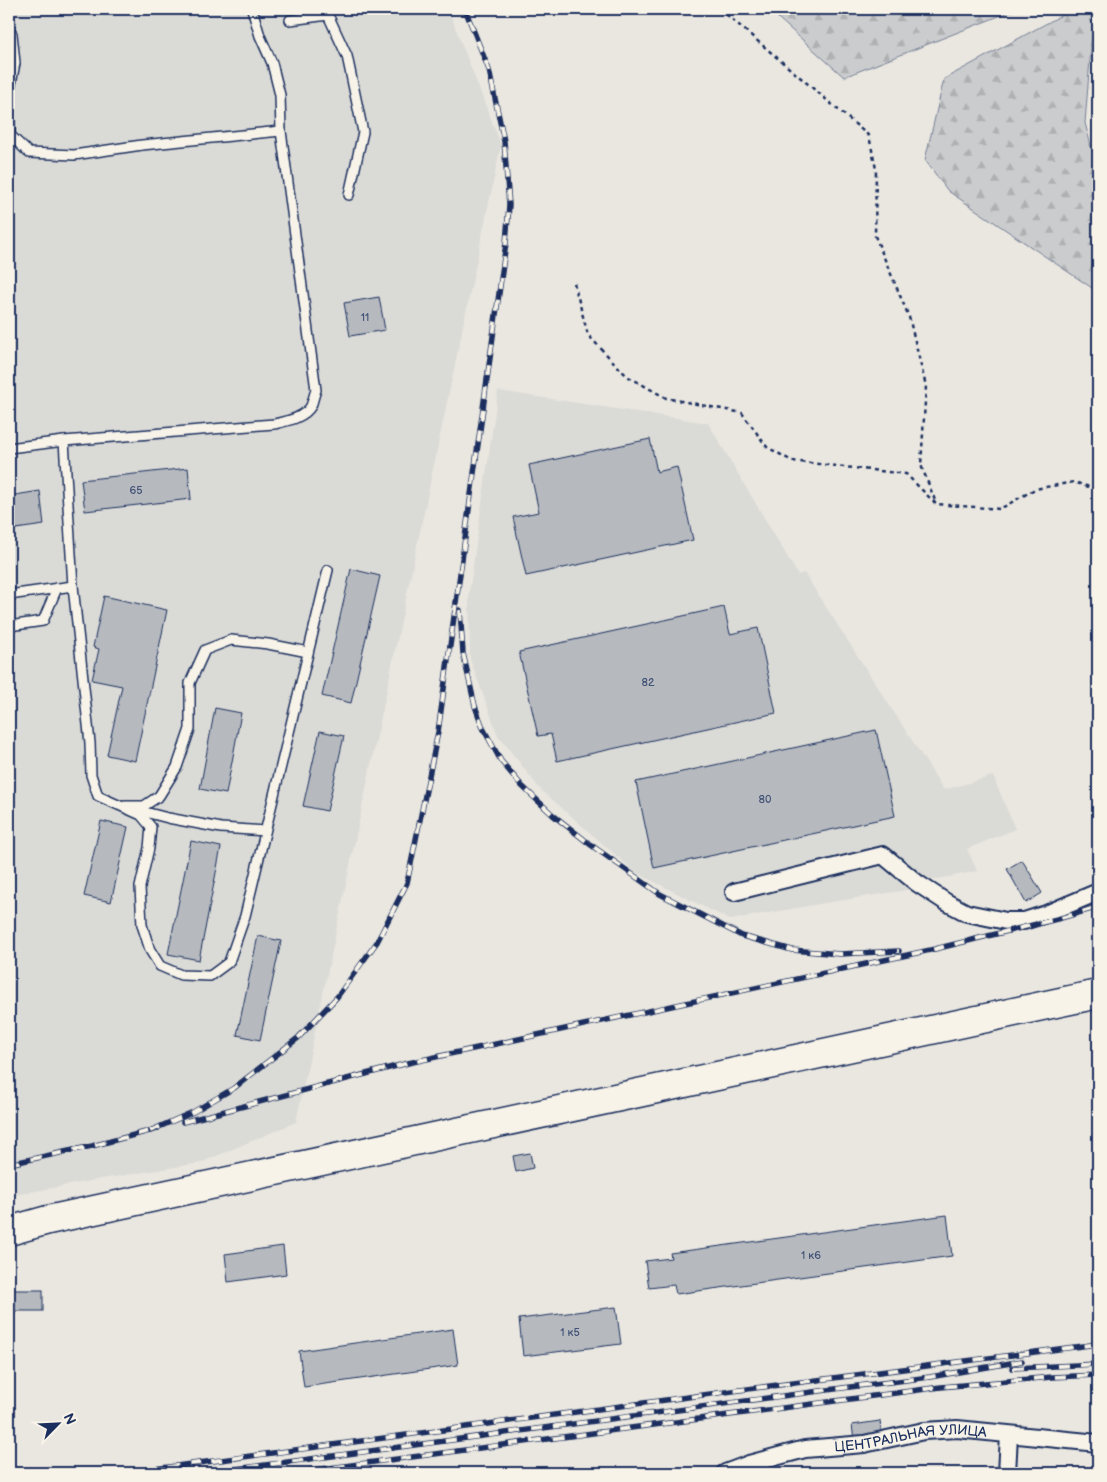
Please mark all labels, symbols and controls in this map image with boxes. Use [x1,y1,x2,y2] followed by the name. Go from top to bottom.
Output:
[361,311,369,324] house number: 11
[129,484,143,497] house number: 65
[642,676,655,689] house number: 82
[759,793,772,806] house number: 80
[801,1249,821,1262] house number: 1 к6
[560,1326,580,1339] house number: 1 к5
[32,1400,82,1450] north arrow
[60,1411,79,1427] text: N
[834,1421,988,1455] street label: ЦЕНТРАЛЬНАЯ УЛИЦА

